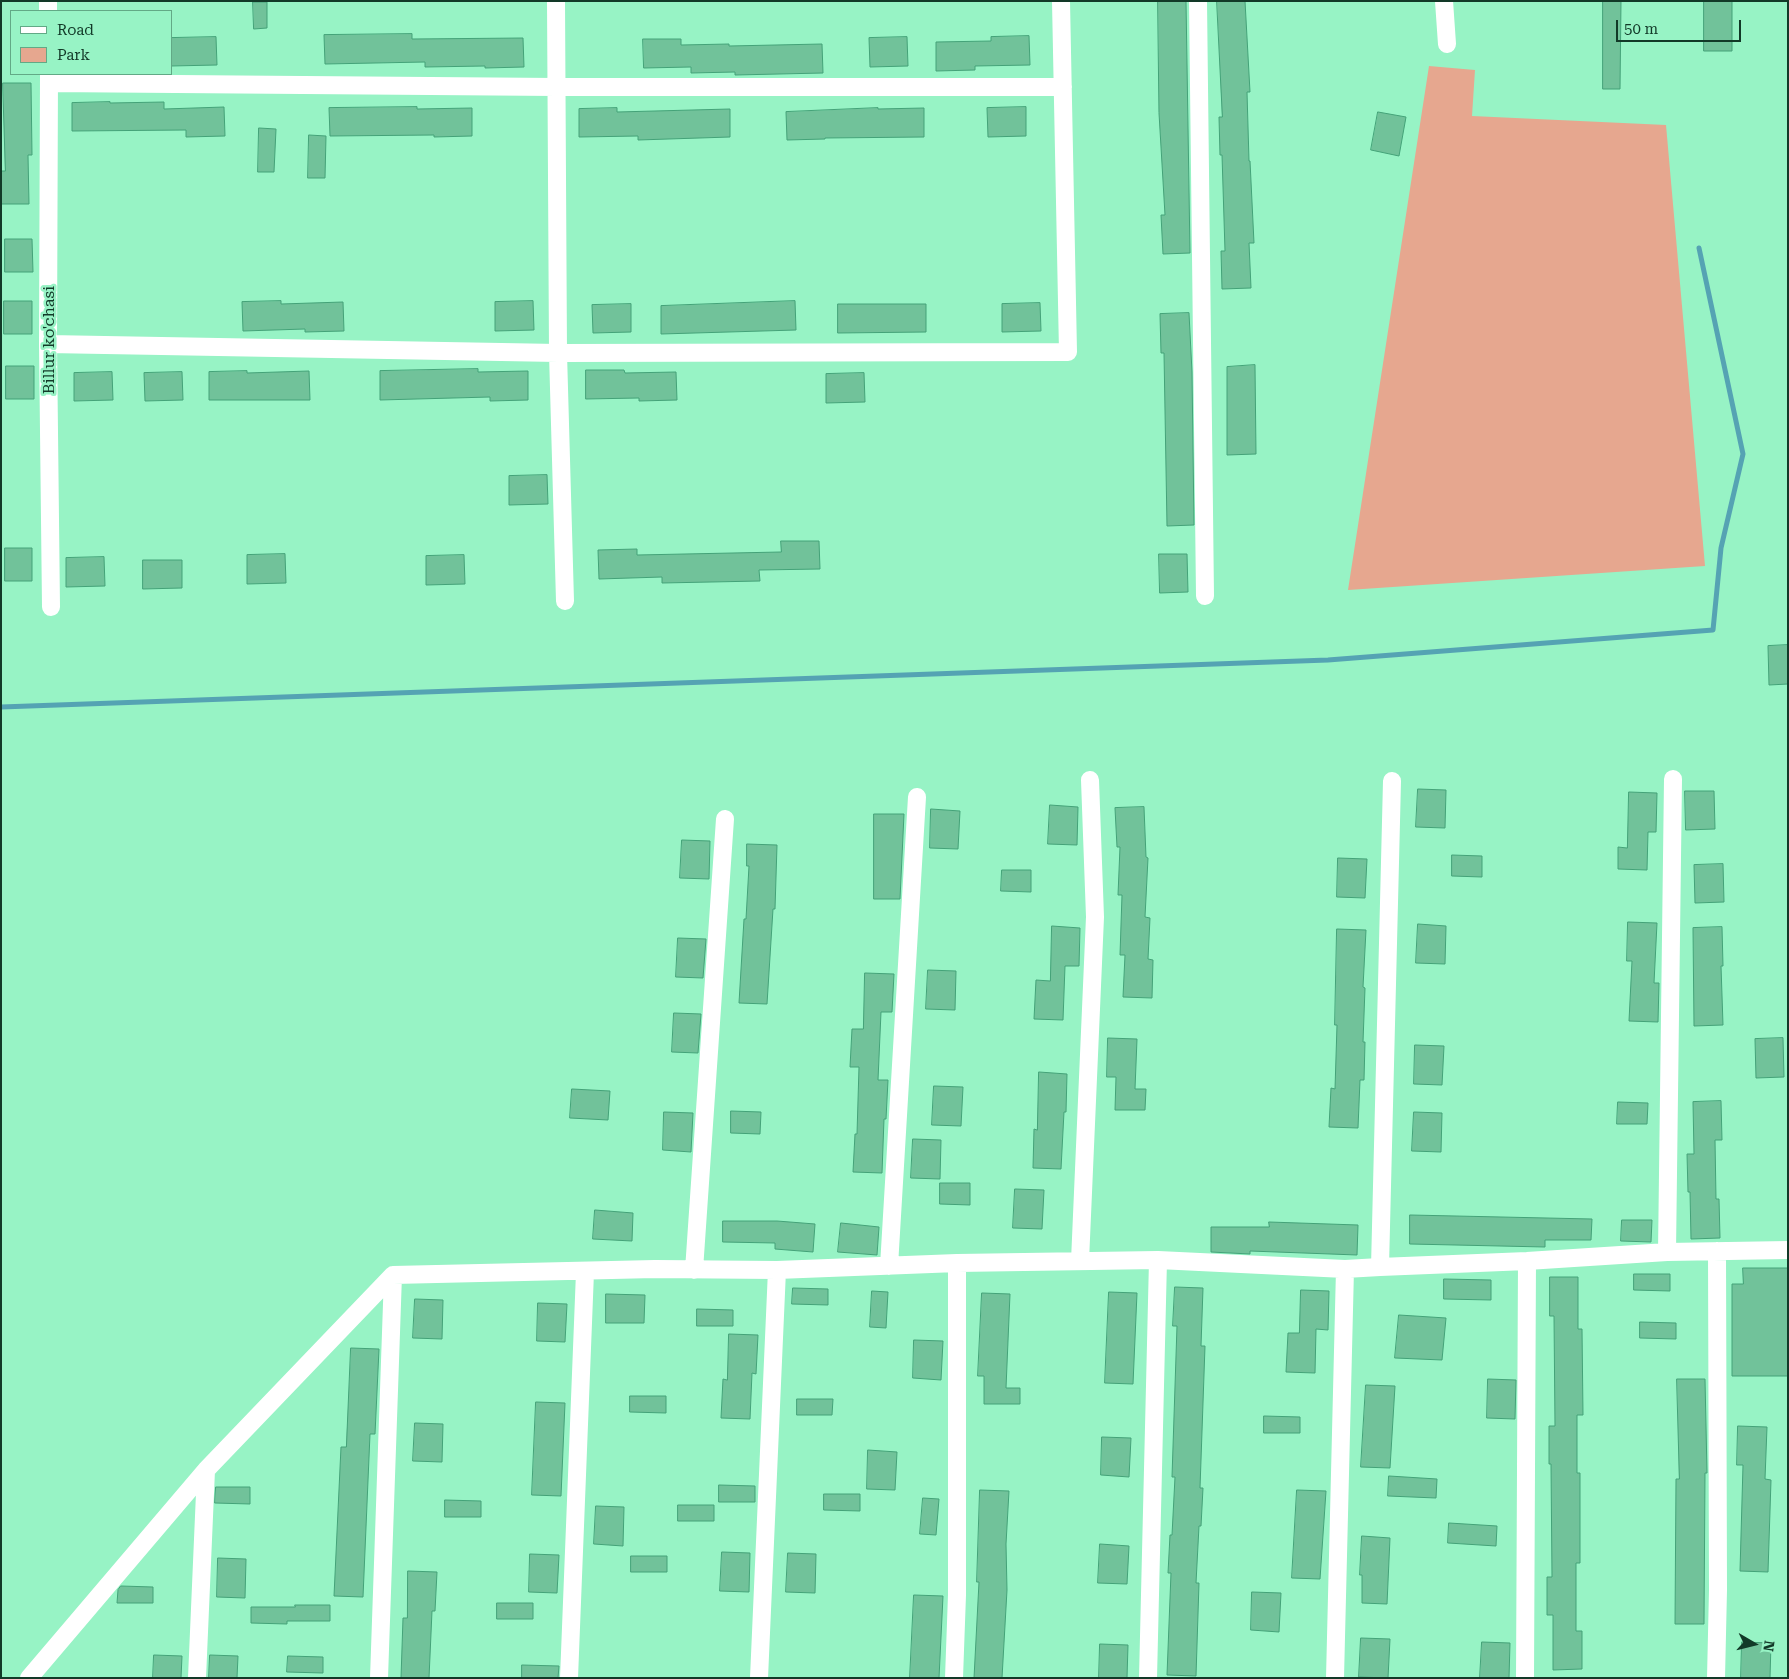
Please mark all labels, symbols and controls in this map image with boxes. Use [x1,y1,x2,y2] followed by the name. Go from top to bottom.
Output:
[10,10,172,75] legend
[1619,10,1744,42] scale bar
[1624,20,1658,38] text: 50 m
[57,21,94,39] text: Road
[57,46,90,64] text: Park
[39,286,59,394] street label: Billur ko'chasi
[1729,1619,1779,1669] north arrow
[1760,1640,1778,1653] text: N

